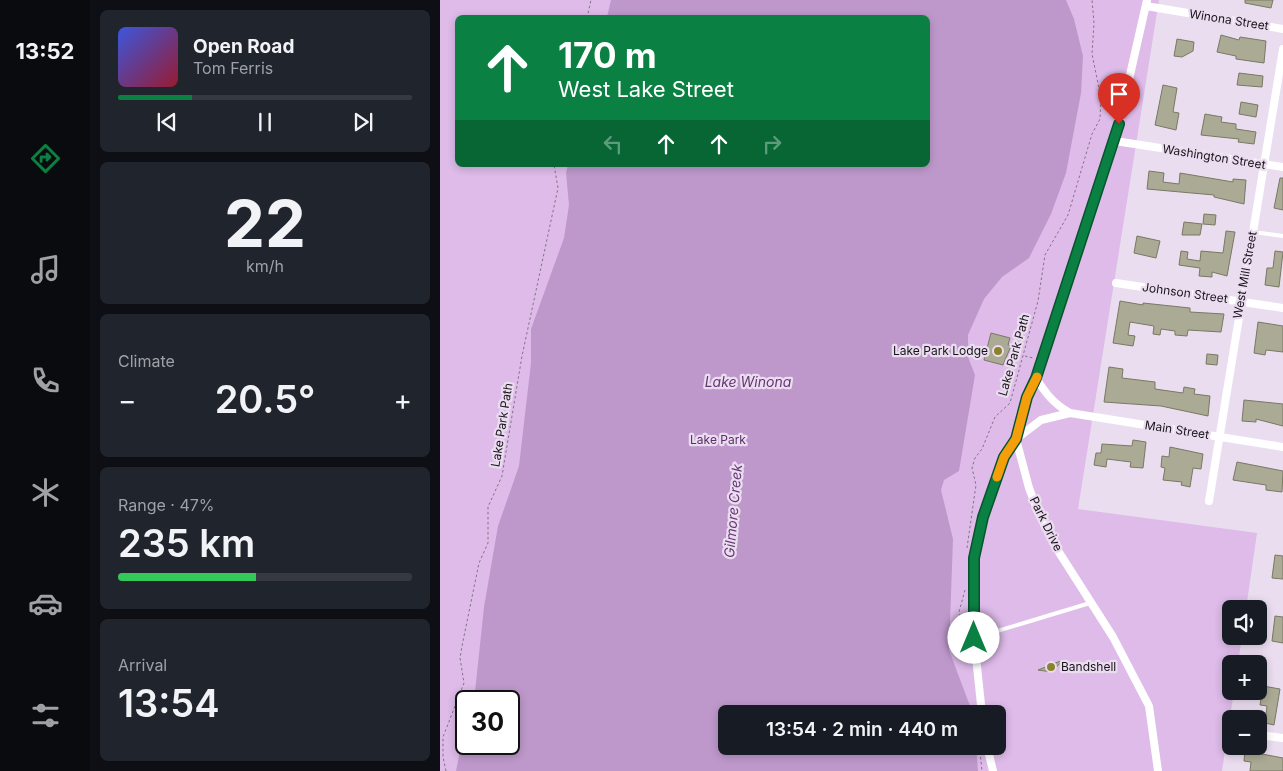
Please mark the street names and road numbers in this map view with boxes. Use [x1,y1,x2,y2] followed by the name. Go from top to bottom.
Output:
[1188,6,1270,33] street label: Winona Street
[1162,141,1267,172] street label: Washington Street
[1229,230,1260,320] street label: West Mill Street
[1141,279,1229,306] street label: Johnson Street
[995,312,1032,398] street label: Lake Park Path
[487,382,516,468] street label: Lake Park Path
[1144,417,1210,442] street label: Main Street
[1027,494,1066,554] street label: Park Drive

